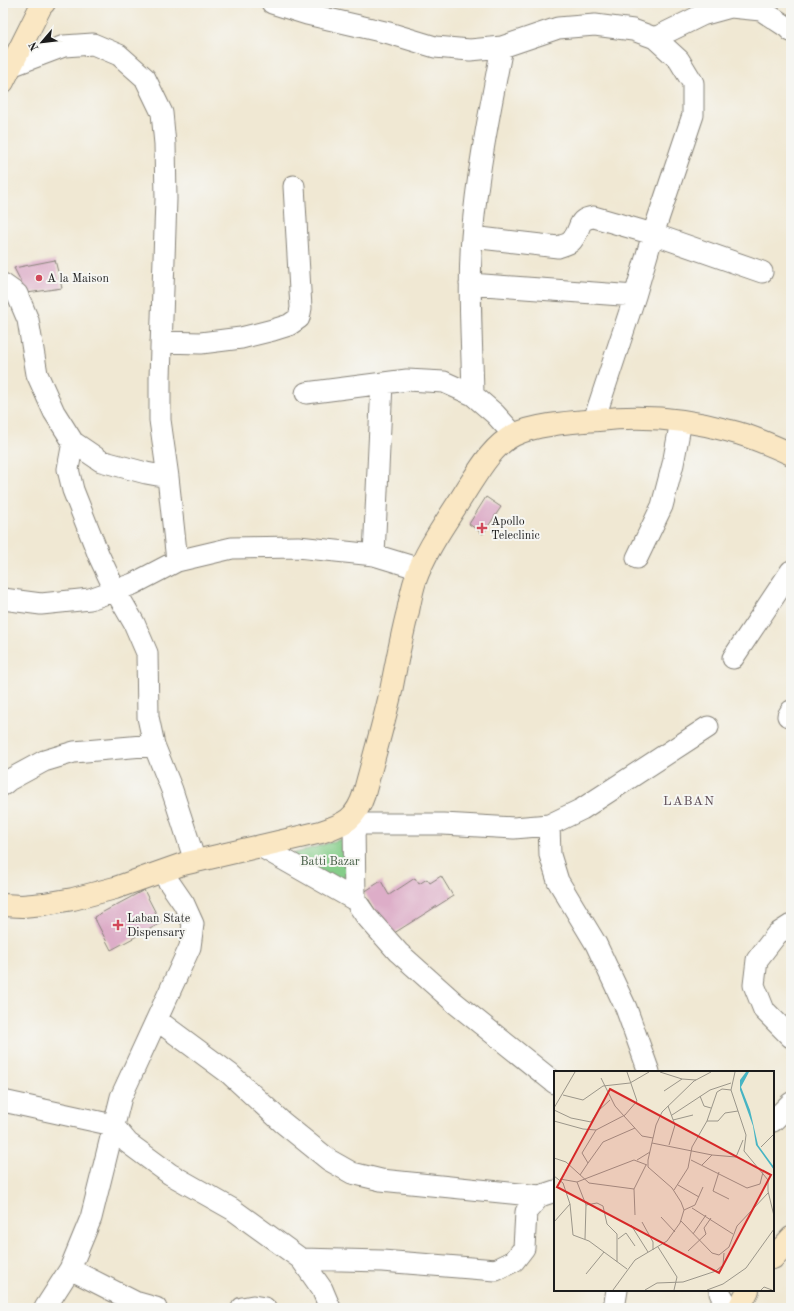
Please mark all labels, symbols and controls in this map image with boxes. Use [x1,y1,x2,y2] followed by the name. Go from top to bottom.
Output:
[22,22,62,62] north arrow
[27,39,41,52] text: N
[34,273,44,283] marker: A la Maison
[47,273,109,285] place label: A la Maison
[491,516,540,542] place label: Apollo Teleclinic
[476,522,488,534] marker: Apollo Teleclinic
[663,795,715,808] district label: LABAN
[300,856,360,868] park label: Batti Bazar
[127,913,191,939] place label: Laban State Dispensary
[112,919,124,931] marker: Laban State Dispensary
[554,1071,774,1291] inset map

